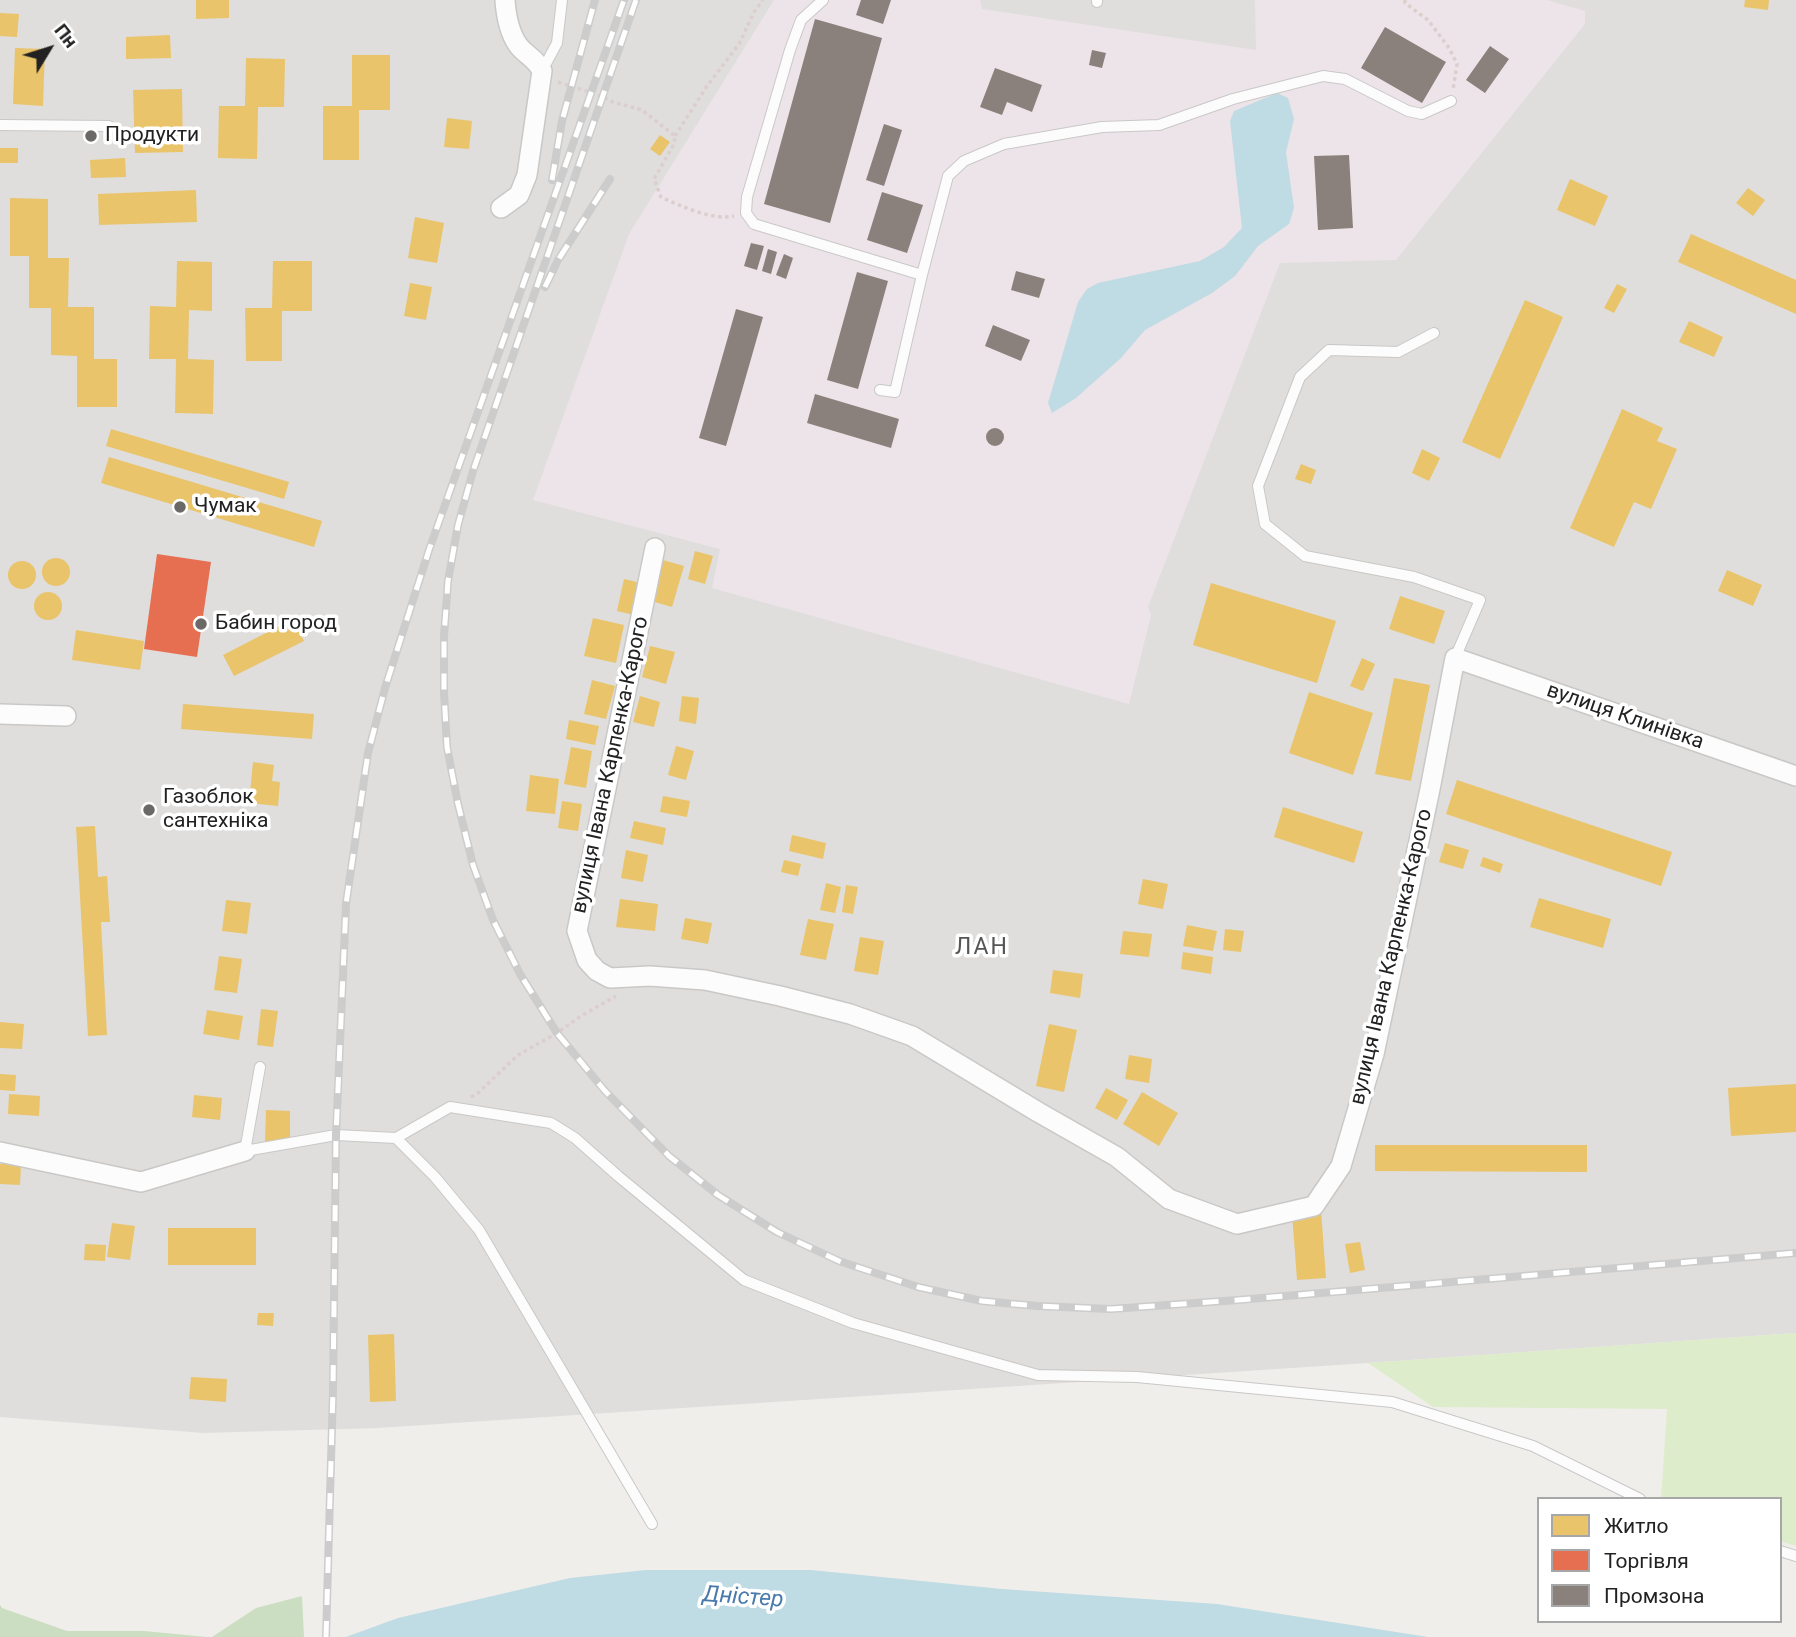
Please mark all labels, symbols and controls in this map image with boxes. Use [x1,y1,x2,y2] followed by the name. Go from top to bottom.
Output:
[14,14,84,84] north arrow
[49,19,82,52] text: Пн
[105,123,199,149] place label: Продукти
[83,128,99,144] marker: Продукти
[194,494,257,520] place label: Чумак
[172,499,188,515] marker: Чумак
[215,611,337,637] place label: Бабин город
[567,614,655,916] street label: вулиця Івана Карпенка-Карого
[193,616,209,632] marker: Бабин город
[1543,678,1707,756] street label: вулиця Клинівка
[163,785,268,835] place label: Газоблок сантехніка
[141,802,157,818] marker: Газоблок сантехніка
[1346,807,1438,1107] street label: вулиця Івана Карпенка-Карого
[955,934,1009,962] district label: ЛАН
[1537,1497,1782,1623] legend
[1604,1514,1669,1538] text: Житло
[1604,1549,1689,1573] text: Торгівля
[702,1581,784,1615] water label: Дністер
[1604,1584,1705,1608] text: Промзона

